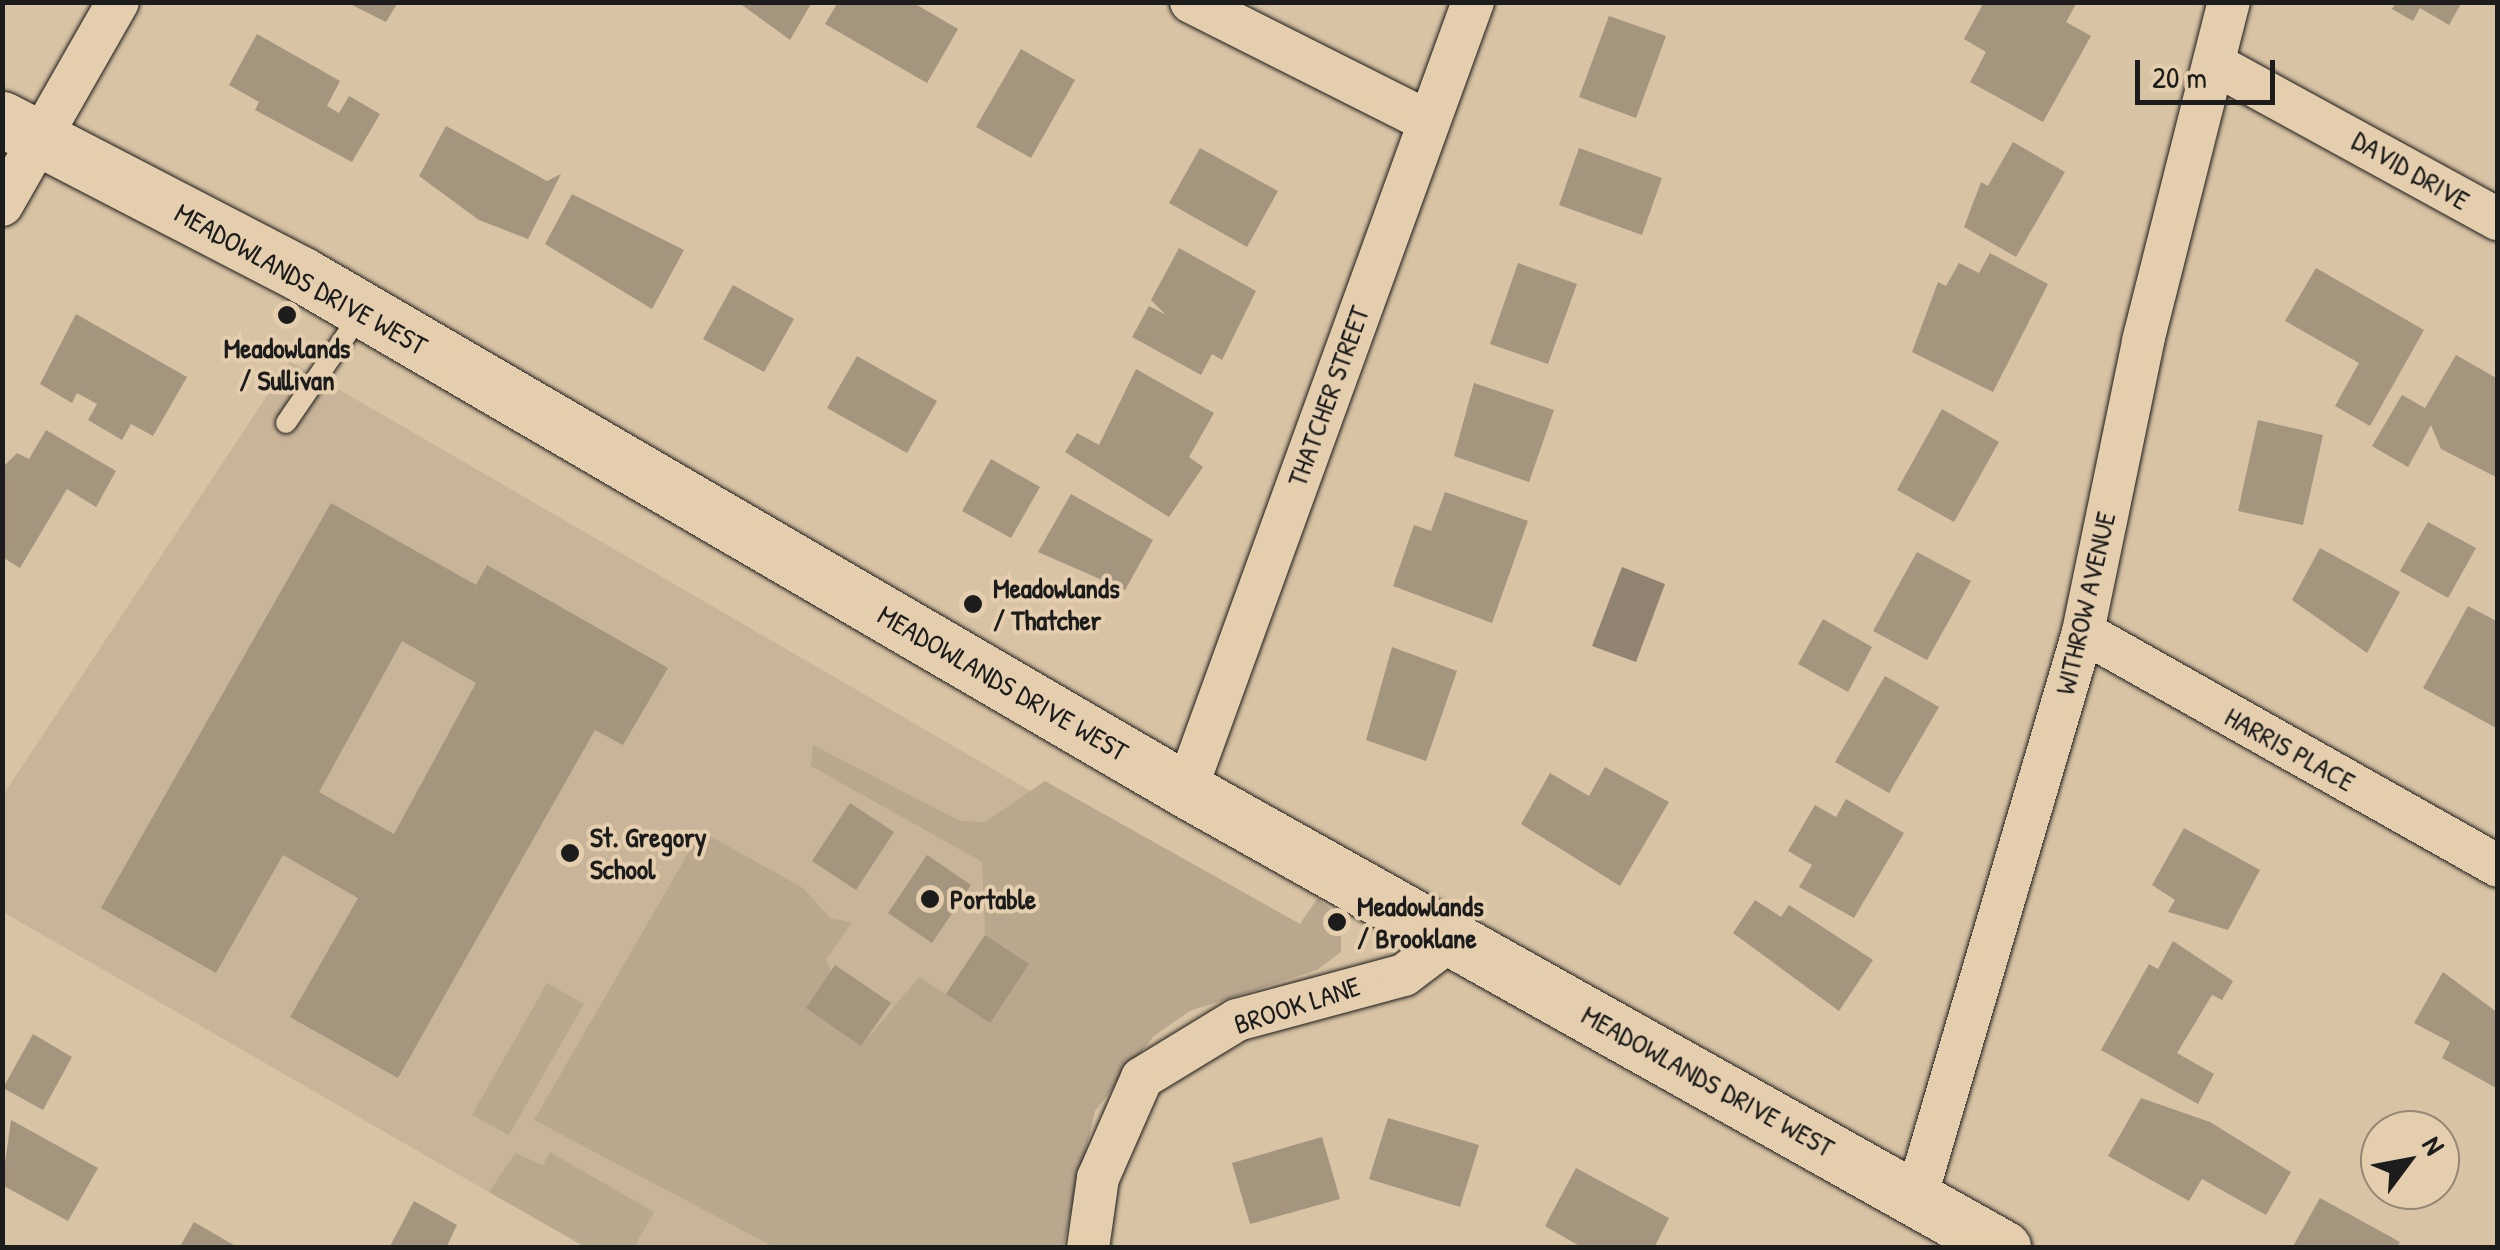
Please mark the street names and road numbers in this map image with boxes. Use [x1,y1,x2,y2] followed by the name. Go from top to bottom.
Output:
[2346,123,2476,217] street label: DAVID DRIVE
[169,196,433,362] street label: MEADOWLANDS DRIVE WEST
[1280,301,1376,491] street label: THATCHER STREET
[2048,508,2122,698] street label: WITHROW AVENUE
[872,598,1134,768] street label: MEADOWLANDS DRIVE WEST
[2219,700,2361,798] street label: HARRIS PLACE
[1230,969,1364,1041] street label: BROOK LANE
[1576,998,1840,1164] street label: MEADOWLANDS DRIVE WEST

